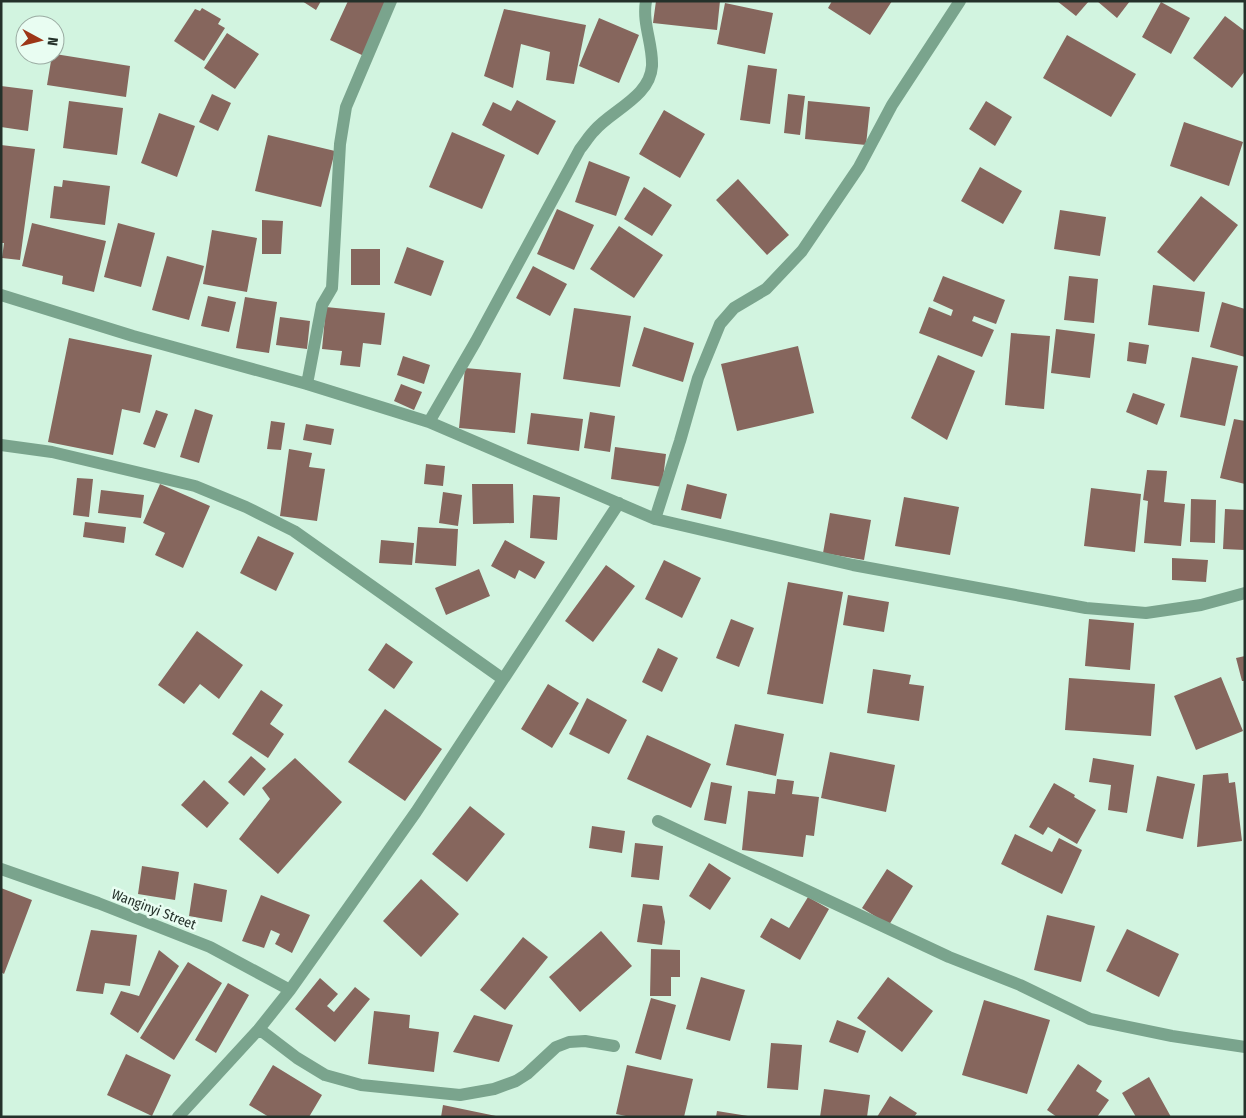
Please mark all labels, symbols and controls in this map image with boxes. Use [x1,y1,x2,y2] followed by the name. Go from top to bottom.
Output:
[15,15,65,65] north arrow
[43,36,61,47] text: N
[109,886,199,934] street label: Wanginyi Street

